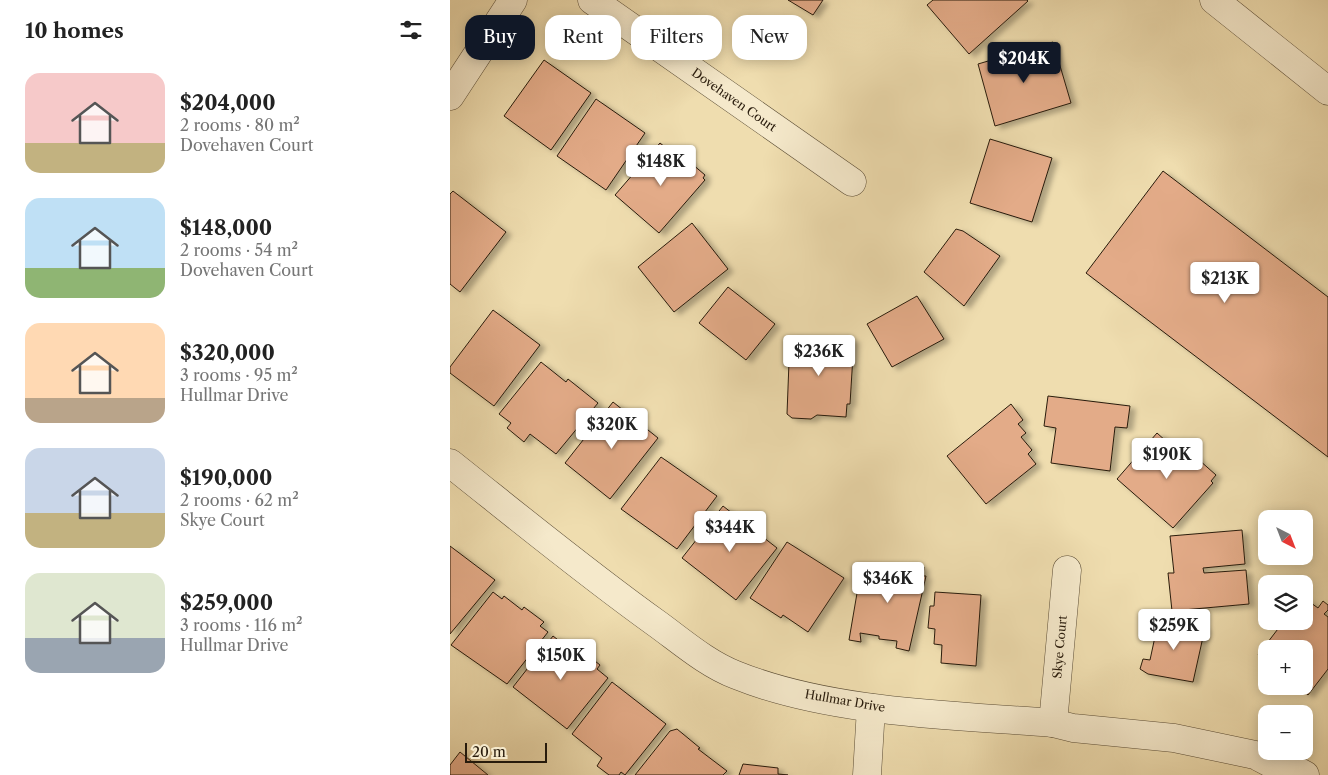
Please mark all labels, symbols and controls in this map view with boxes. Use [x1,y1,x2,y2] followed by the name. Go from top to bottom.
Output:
[465,15,535,60] chip: Buy
[545,15,621,60] chip: Rent
[631,15,722,60] chip: Filters
[732,15,807,60] chip: New
[397,16,425,44] icon: filters
[25,18,124,43] text: 10 homes
[989,42,1059,84] pin: $204K
[999,48,1049,68] text: $204K
[689,65,780,135] street label: Dovehaven Court
[180,90,276,115] text: $204,000
[65,93,125,153] icon: home
[180,115,300,135] text: 2 rooms · 80 m²
[180,135,313,155] text: Dovehaven Court
[626,144,696,187] pin: $148K
[637,151,685,171] text: $148K
[180,215,272,240] text: $148,000
[65,218,125,278] icon: home
[180,240,298,260] text: 2 rooms · 54 m²
[180,260,313,280] text: Dovehaven Court
[1190,262,1260,304] pin: $213K
[1201,268,1249,288] text: $213K
[784,334,854,377] pin: $236K
[180,340,275,365] text: $320,000
[794,341,844,361] text: $236K
[65,343,125,403] icon: home
[180,365,298,385] text: 3 rooms · 95 m²
[180,385,288,405] text: Hullmar Drive
[577,408,647,450] pin: $320K
[587,414,637,434] text: $320K
[1132,438,1202,480] pin: $190K
[1143,444,1191,464] text: $190K
[180,465,272,490] text: $190,000
[65,468,125,528] icon: home
[180,490,299,510] text: 2 rooms · 62 m²
[180,510,265,530] text: Skye Court
[695,510,765,553] pin: $344K
[1258,510,1312,565] north arrow
[1258,510,1313,760] map controls
[705,517,755,537] text: $344K
[853,562,923,604] pin: $346K
[863,568,913,588] text: $346K
[1258,575,1313,630] button: layers
[180,590,273,615] text: $259,000
[65,593,125,653] icon: home
[1139,608,1209,651] pin: $259K
[1049,614,1070,679] street label: Skye Court
[180,615,303,635] text: 3 rooms · 116 m²
[1149,615,1199,635] text: $259K
[180,635,288,655] text: Hullmar Drive
[526,638,596,681] pin: $150K
[1258,640,1313,695] button: +
[537,645,585,665] text: $150K
[804,686,887,715] street label: Hullmar Drive
[1258,705,1313,760] button: −
[465,740,548,763] scale bar
[472,743,506,761] text: 20 m

